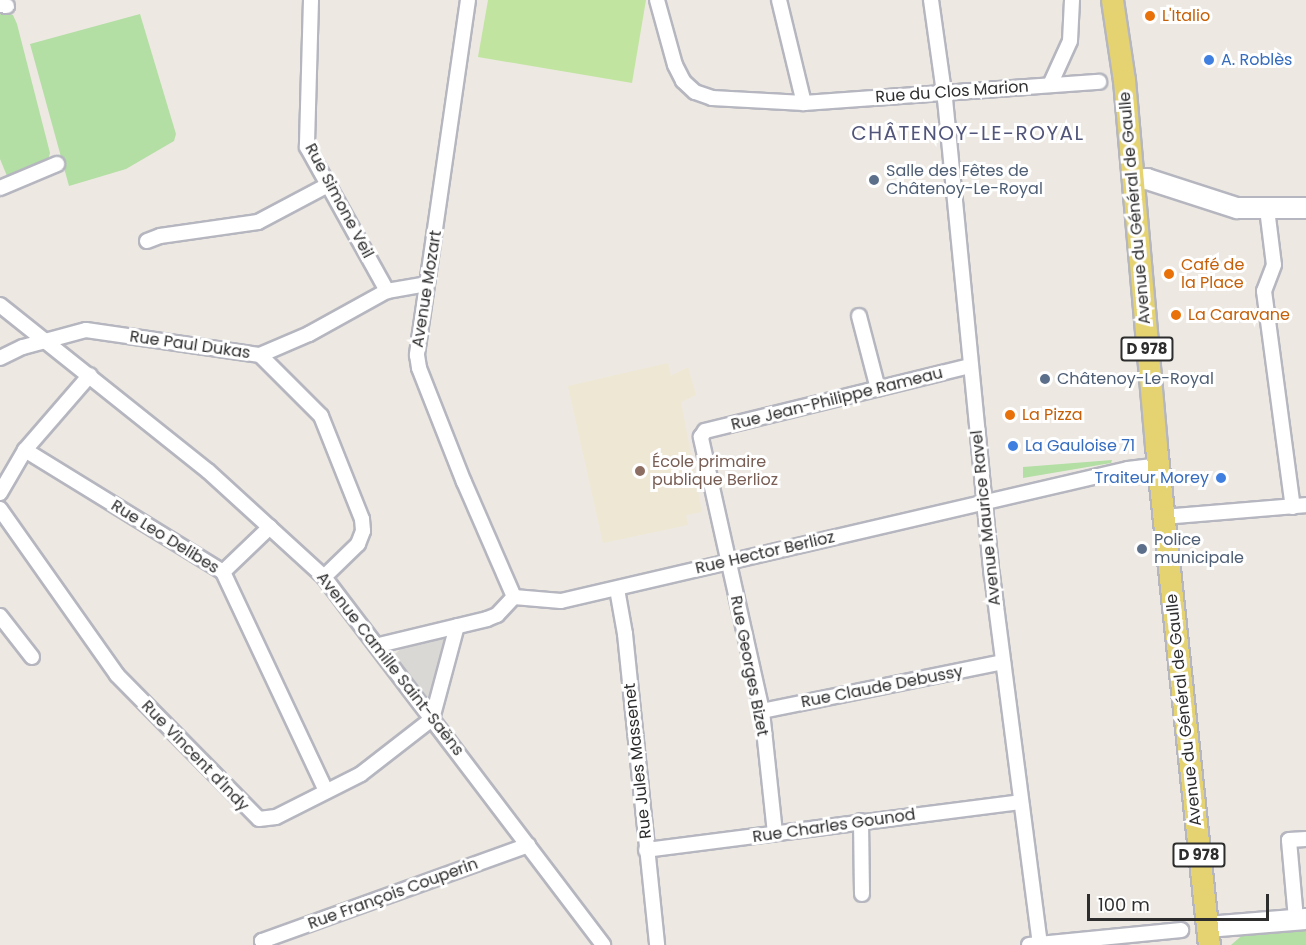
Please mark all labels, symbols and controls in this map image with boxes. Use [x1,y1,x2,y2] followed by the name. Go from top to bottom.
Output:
[1162,6,1210,26] place label: L'Italio
[1143,9,1157,23] marker: L'Italio
[1221,50,1292,70] place label: A. Roblès
[1202,53,1216,67] marker: A. Roblès
[875,77,1029,107] street label: Rue du Clos Marion
[1115,91,1155,325] street label: Avenue du Général de Gaulle
[851,121,1085,145] district label: CHÂTENOY-LE-ROYAL
[301,140,377,262] street label: Rue Simone Veil
[886,161,1043,199] place label: Salle des Fêtes de Châtenoy-Le-Royal
[867,173,881,187] marker: Salle des Fêtes de Châtenoy-Le-Royal
[408,229,446,349] street label: Avenue Mozart
[1181,255,1244,293] place label: Café de la Place
[1162,267,1176,281] marker: Café de la Place
[1188,305,1290,325] place label: La Caravane
[1169,308,1183,322] marker: La Caravane
[128,327,252,363] street label: Rue Paul Dukas
[1120,337,1174,361] road number: D 978
[729,363,945,435] street label: Rue Jean-Philippe Rameau
[1057,369,1214,389] place label: Châtenoy-Le-Royal
[1038,372,1052,386] marker: Châtenoy-Le-Royal
[1022,405,1083,425] place label: La Pizza
[1003,408,1017,422] marker: La Pizza
[967,429,1005,607] street label: Avenue Maurice Ravel
[1025,436,1135,456] place label: La Gauloise 71
[1006,439,1020,453] marker: La Gauloise 71
[652,452,778,490] place label: École primaire publique Berlioz
[633,464,647,478] marker: École primaire publique Berlioz
[1094,468,1209,488] place label: Traiteur Morey
[1214,471,1228,485] marker: Traiteur Morey
[107,496,223,578] street label: Rue Leo Delibes
[694,528,836,578] street label: Rue Hector Berlioz
[1154,530,1244,568] place label: Police municipale
[1135,542,1149,556] marker: Police municipale
[312,568,468,760] street label: Avenue Camille Saint-Saëns
[1162,593,1206,827] street label: Avenue du Général de Gaulle
[726,594,772,738] street label: Rue Georges Bizet
[799,662,965,712] street label: Rue Claude Debussy
[620,682,656,840] street label: Rue Jules Massenet
[137,697,253,815] street label: Rue Vincent d'Indy
[751,805,917,847] street label: Rue Charles Gounod
[1172,843,1226,867] road number: D 978
[305,854,481,934] street label: Rue François Couperin
[1090,882,1272,920] scale bar
[1098,892,1150,917] text: 100 m

